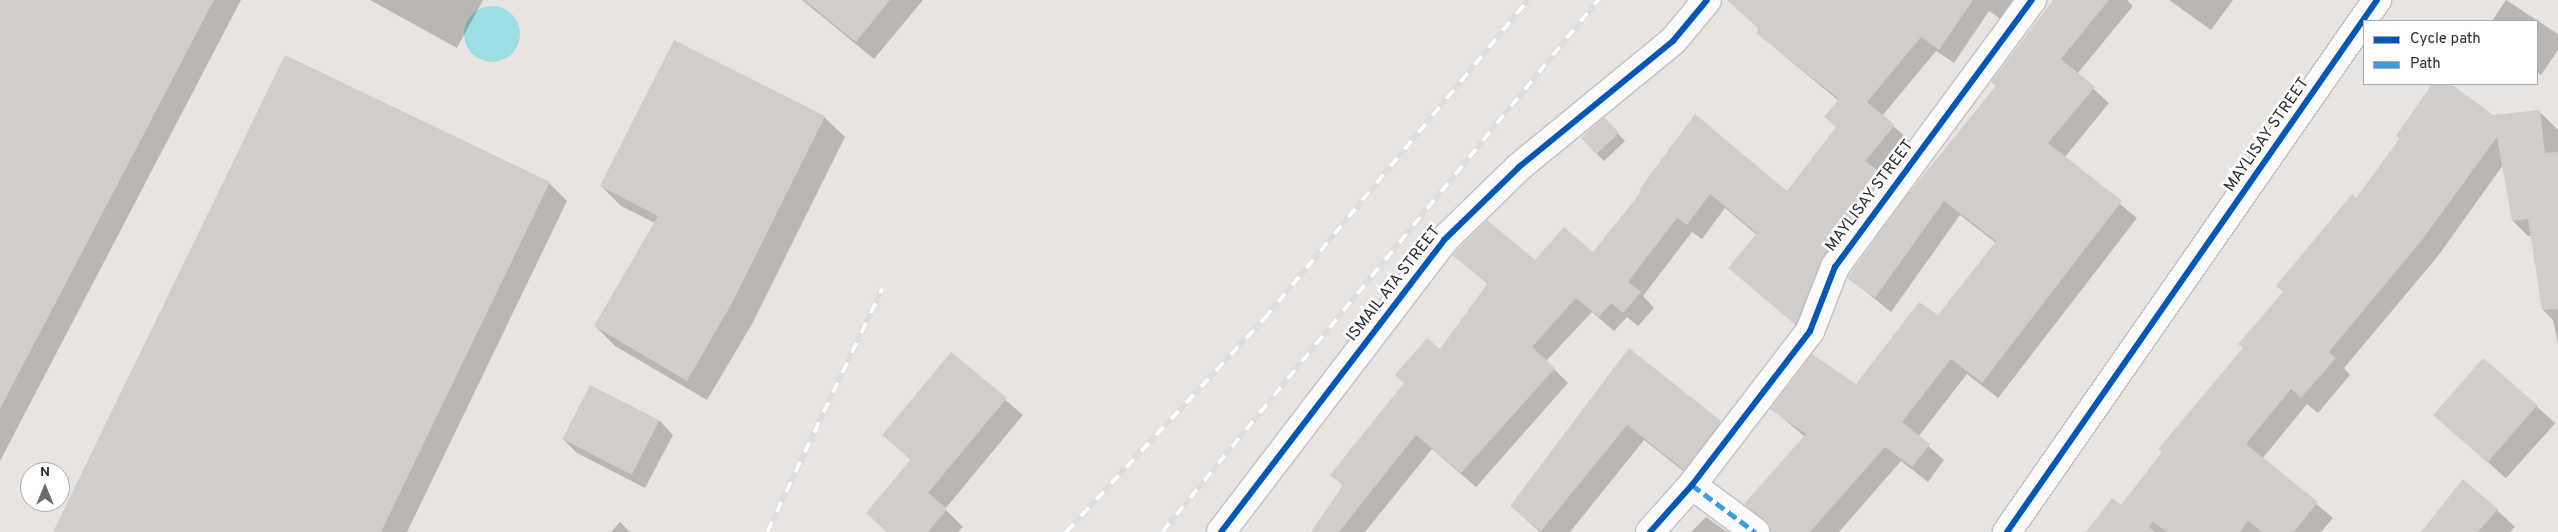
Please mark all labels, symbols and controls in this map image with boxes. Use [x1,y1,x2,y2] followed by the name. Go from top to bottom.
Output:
[2363,20,2538,85] legend
[2410,30,2481,49] text: Cycle path
[2410,55,2441,74] text: Path
[2220,74,2314,196] street label: MAYLISAY STREET
[1822,136,1918,256] street label: MAYLISAY STREET
[1342,222,1446,346] street label: ISMAIL ATA STREET
[20,462,70,512] north arrow
[40,464,50,481] text: N

